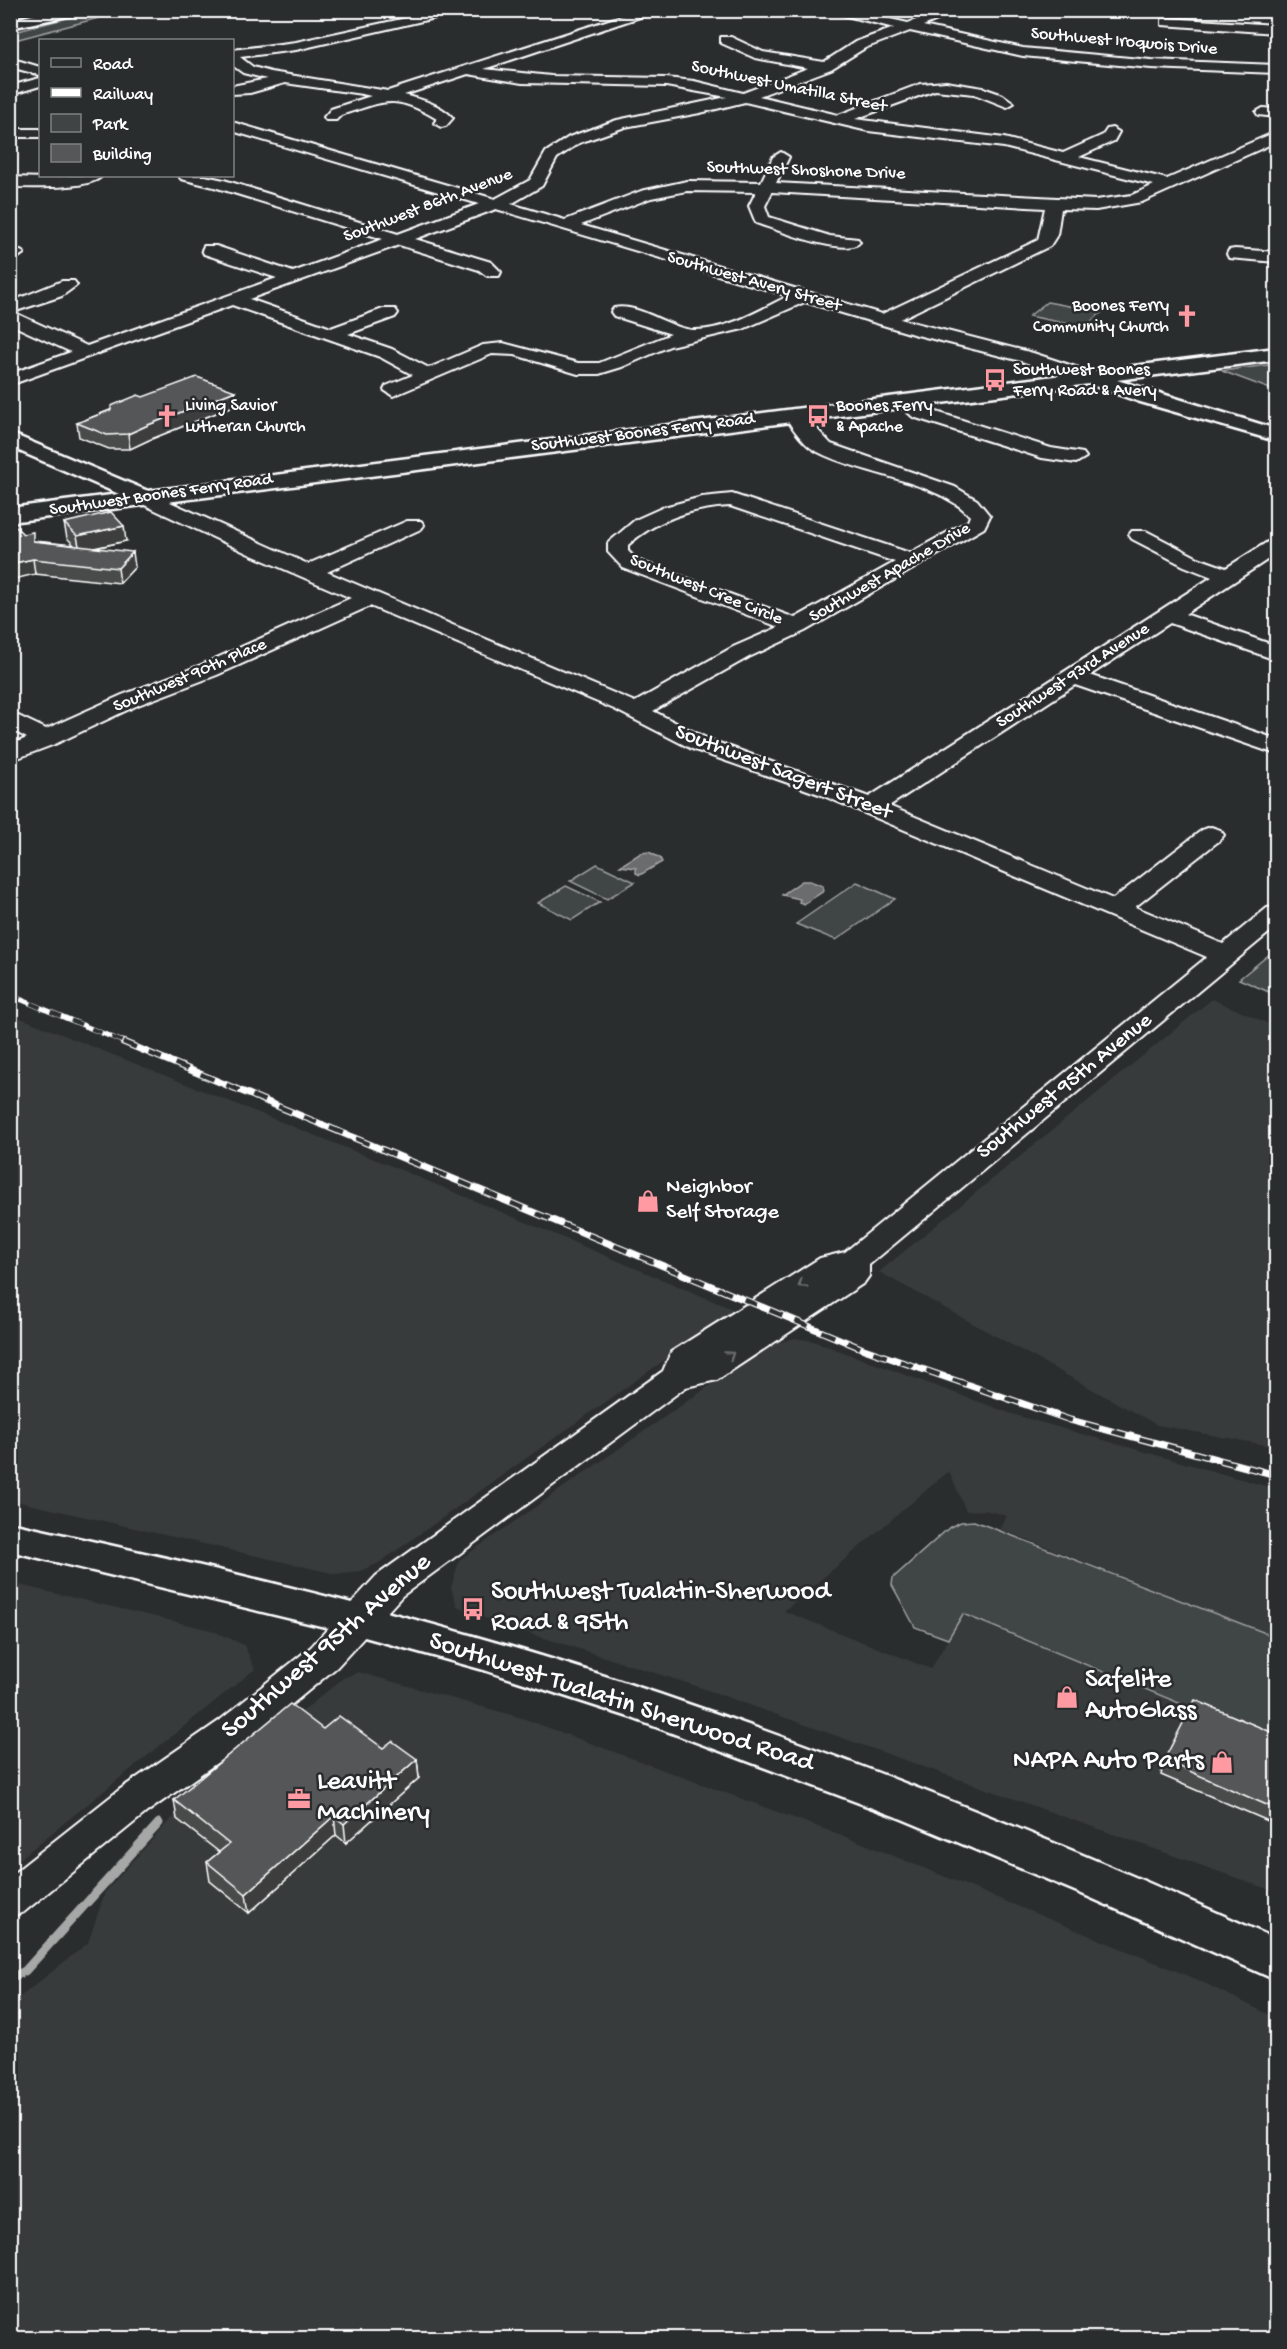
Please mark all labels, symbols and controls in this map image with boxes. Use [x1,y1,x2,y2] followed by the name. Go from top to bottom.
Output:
[1030,23,1219,61] street label: Southwest Iroquois Drive
[39,39,234,177] legend
[93,55,134,76] text: Road
[689,56,890,118] street label: Southwest Umatilla Street
[93,85,153,106] text: Railway
[92,115,129,136] text: Park
[92,145,152,166] text: Building
[706,157,906,185] street label: Southwest Shoshone Drive
[341,164,516,248] street label: Southwest 86th Avenue
[665,247,845,317] street label: Southwest Avery Street
[1033,296,1169,338] place label: Boones Ferry Community Church
[1174,303,1200,329] church icon: Boones Ferry Community Church
[1012,360,1157,402] place label: Southwest Boones Ferry Road & Avery
[982,367,1008,393] bus stop icon: Southwest Boones Ferry Road & Avery
[185,396,306,438] place label: Living Savior Lutheran Church
[835,396,933,438] place label: Boones Ferry & Apache
[154,403,180,429] church icon: Living Savior Lutheran Church
[805,403,831,429] bus stop icon: Boones Ferry & Apache
[530,409,757,457] street label: Southwest Boones Ferry Road
[48,469,275,521] street label: Southwest Boones Ferry Road
[806,518,975,628] street label: Southwest Apache Drive
[626,550,786,631] street label: Southwest Cree Circle
[993,618,1154,733] street label: Southwest 93rd Avenue
[110,634,270,718] street label: Southwest 90th Place
[671,720,897,827] street label: Southwest Sagert Street
[972,1008,1158,1166] street label: Southwest 95th Avenue
[666,1175,779,1226] place label: Neighbor Self Storage
[635,1188,661,1214] shop icon: Neighbor Self Storage
[798,1277,809,1288] one-way arrow
[724,1351,735,1362] one-way arrow
[215,1546,439,1747] street label: Southwest 95th Avenue
[491,1577,833,1640] place label: Southwest Tualatin-Sherwood Road & 95th
[460,1596,486,1622] bus stop icon: Southwest Tualatin-Sherwood Road & 95th
[425,1626,819,1781] street label: Southwest Tualatin Sherwood Road
[1085,1665,1198,1728] place label: Safelite AutoGlass
[1054,1684,1080,1710] shop icon: Safelite AutoGlass
[1013,1746,1205,1778] place label: NAPA Auto Parts
[1209,1749,1235,1775] shop icon: NAPA Auto Parts
[317,1767,430,1830] place label: Leavitt Machinery
[286,1786,312,1812] office icon: Leavitt Machinery

